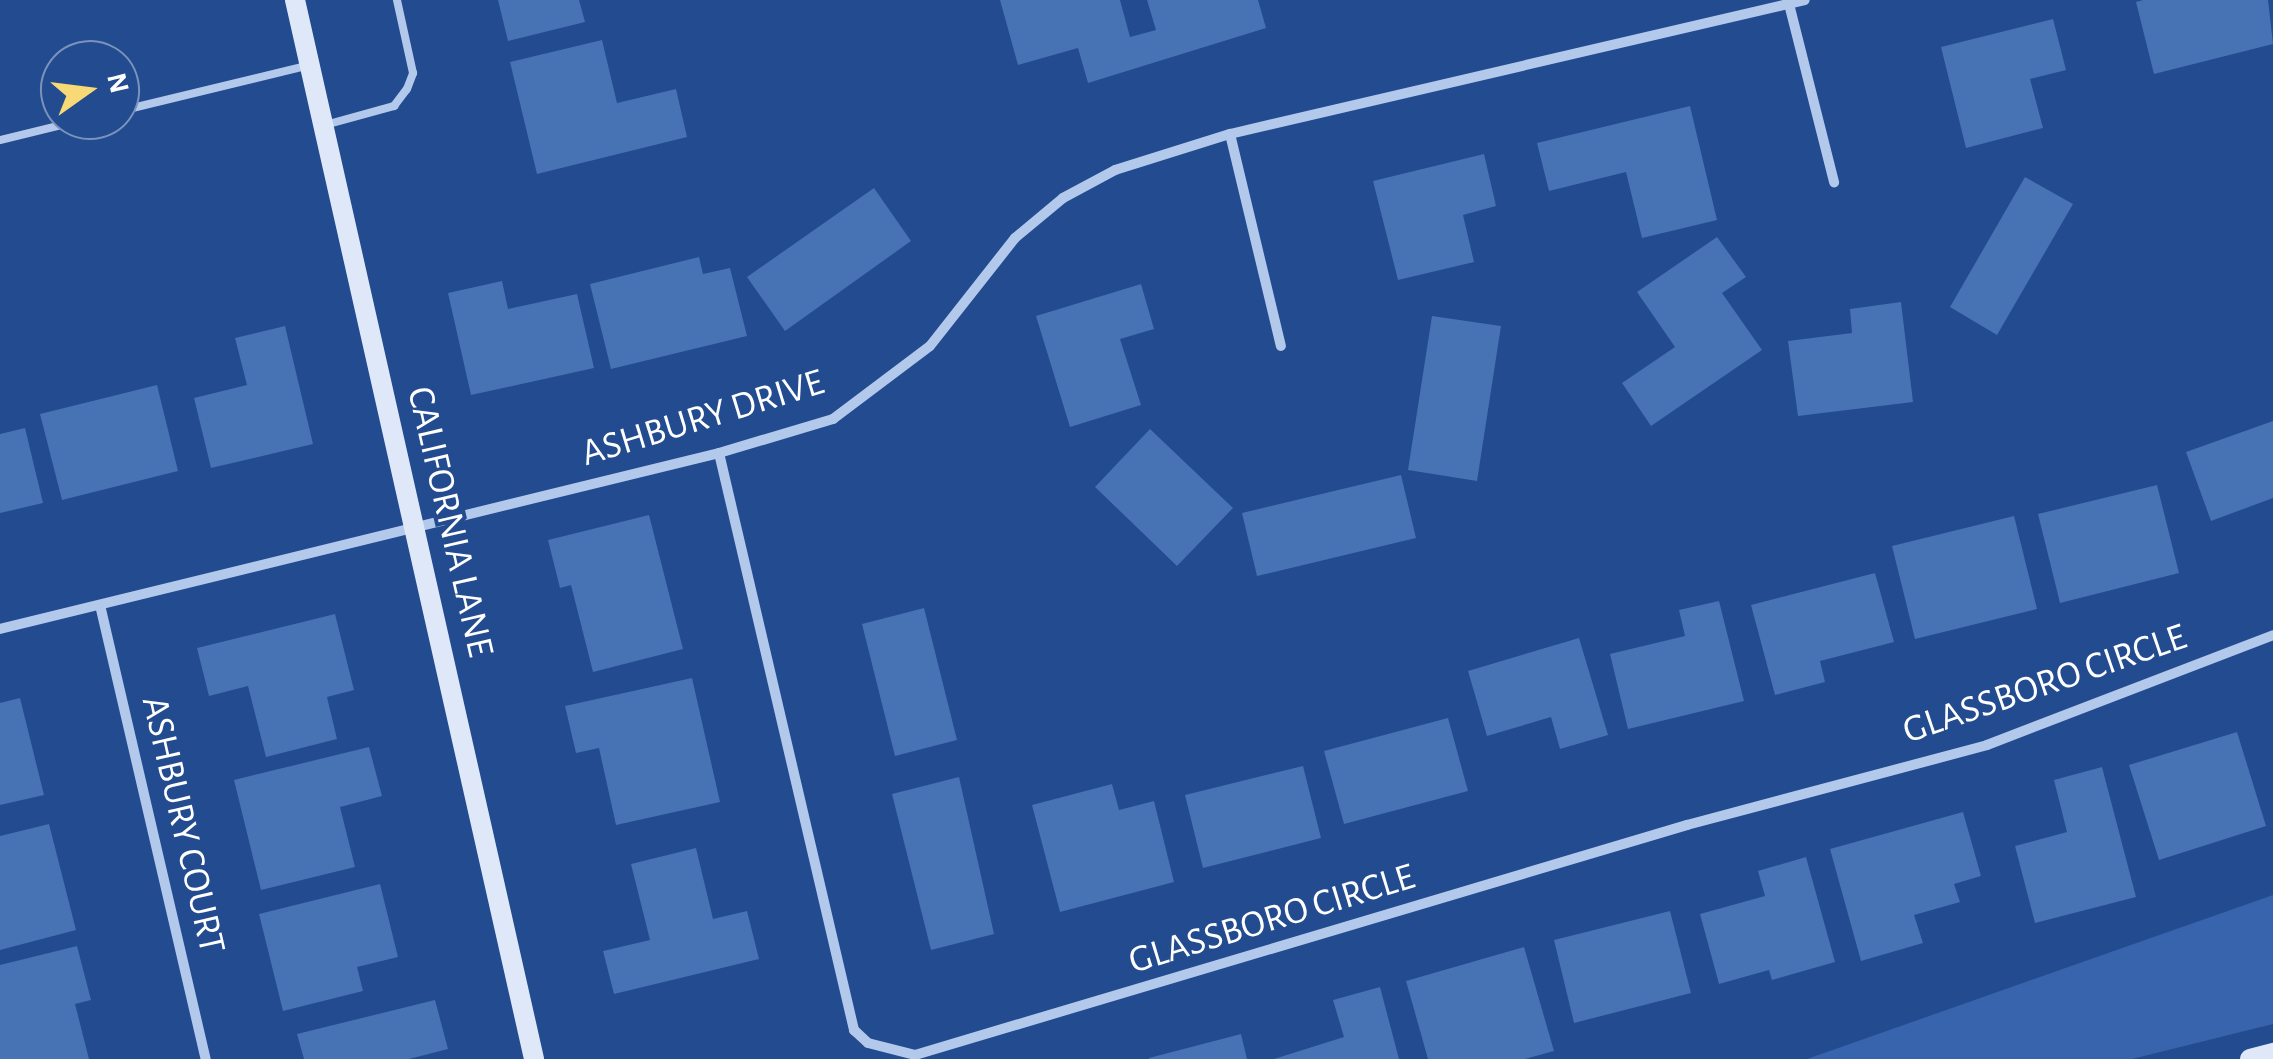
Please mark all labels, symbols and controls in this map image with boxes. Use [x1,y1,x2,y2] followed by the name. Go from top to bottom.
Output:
[40,40,140,140] north arrow
[101,70,133,96] text: N
[576,360,830,478] street label: ASHBURY DRIVE
[396,383,502,661] street label: CALIFORNIA LANE
[1897,615,2193,755] street label: GLASSBORO CIRCLE
[130,692,234,958] street label: ASHBURY COURT
[1124,855,1420,985] street label: GLASSBORO CIRCLE

